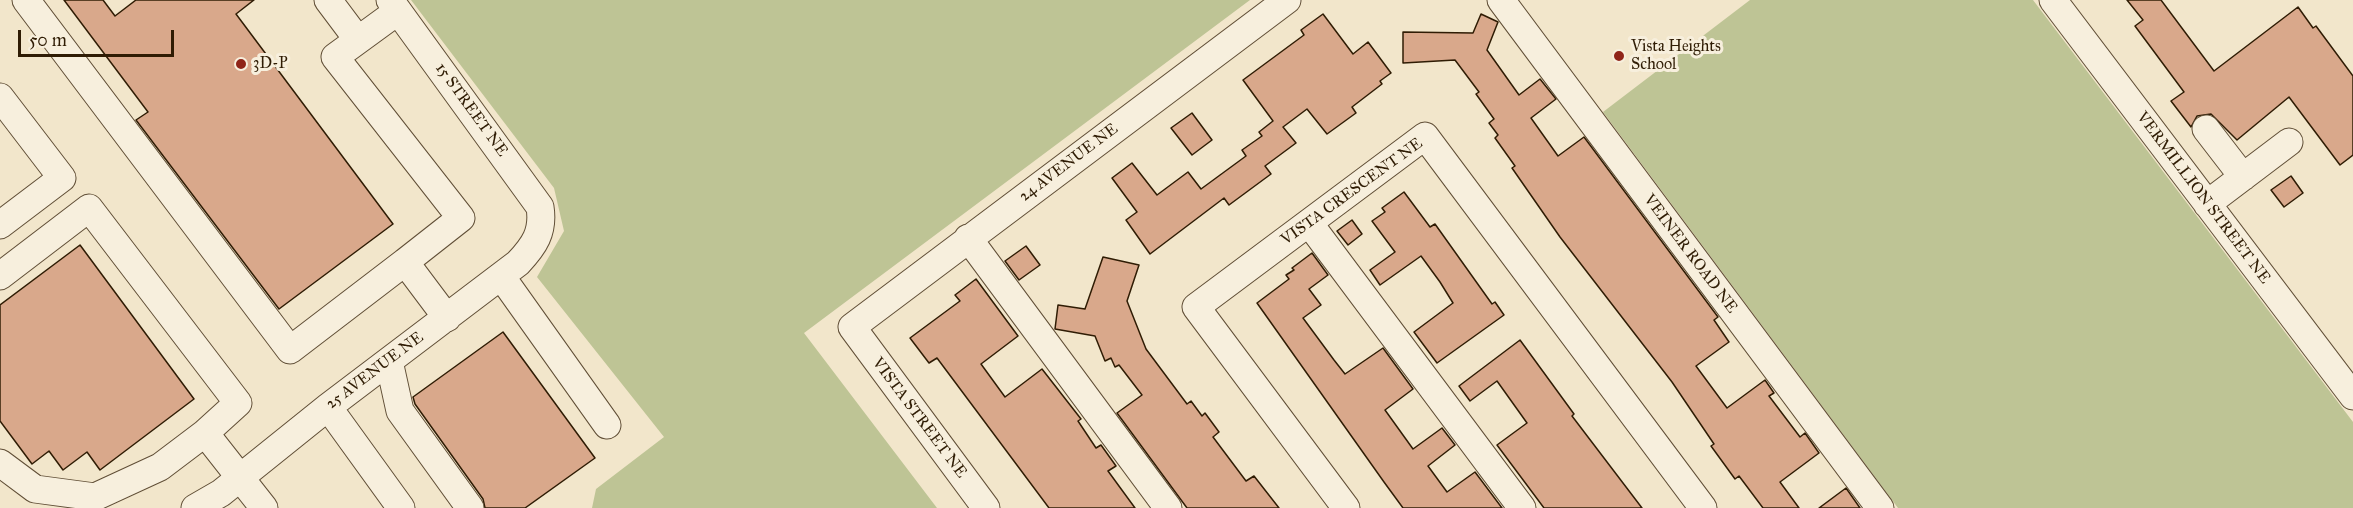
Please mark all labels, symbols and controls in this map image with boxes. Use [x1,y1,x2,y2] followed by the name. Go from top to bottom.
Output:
[21,18,177,56] scale bar
[29,29,67,51] text: 50 m
[1631,37,1721,75] place label: Vista Heights School
[1612,49,1626,63] marker: Vista Heights School
[253,54,288,74] place label: 3D-P
[234,57,248,71] marker: 3D-P
[431,60,511,160] street label: 15 STREET NE
[2132,108,2274,288] street label: VERMILLION STREET NE
[1016,120,1122,206] street label: 24 AVENUE NE
[1277,134,1427,250] street label: VISTA CRESCENT NE
[1639,191,1741,317] street label: VEINER ROAD NE
[323,328,427,414] street label: 25 AVENUE NE
[867,354,971,482] street label: VISTA STREET NE

